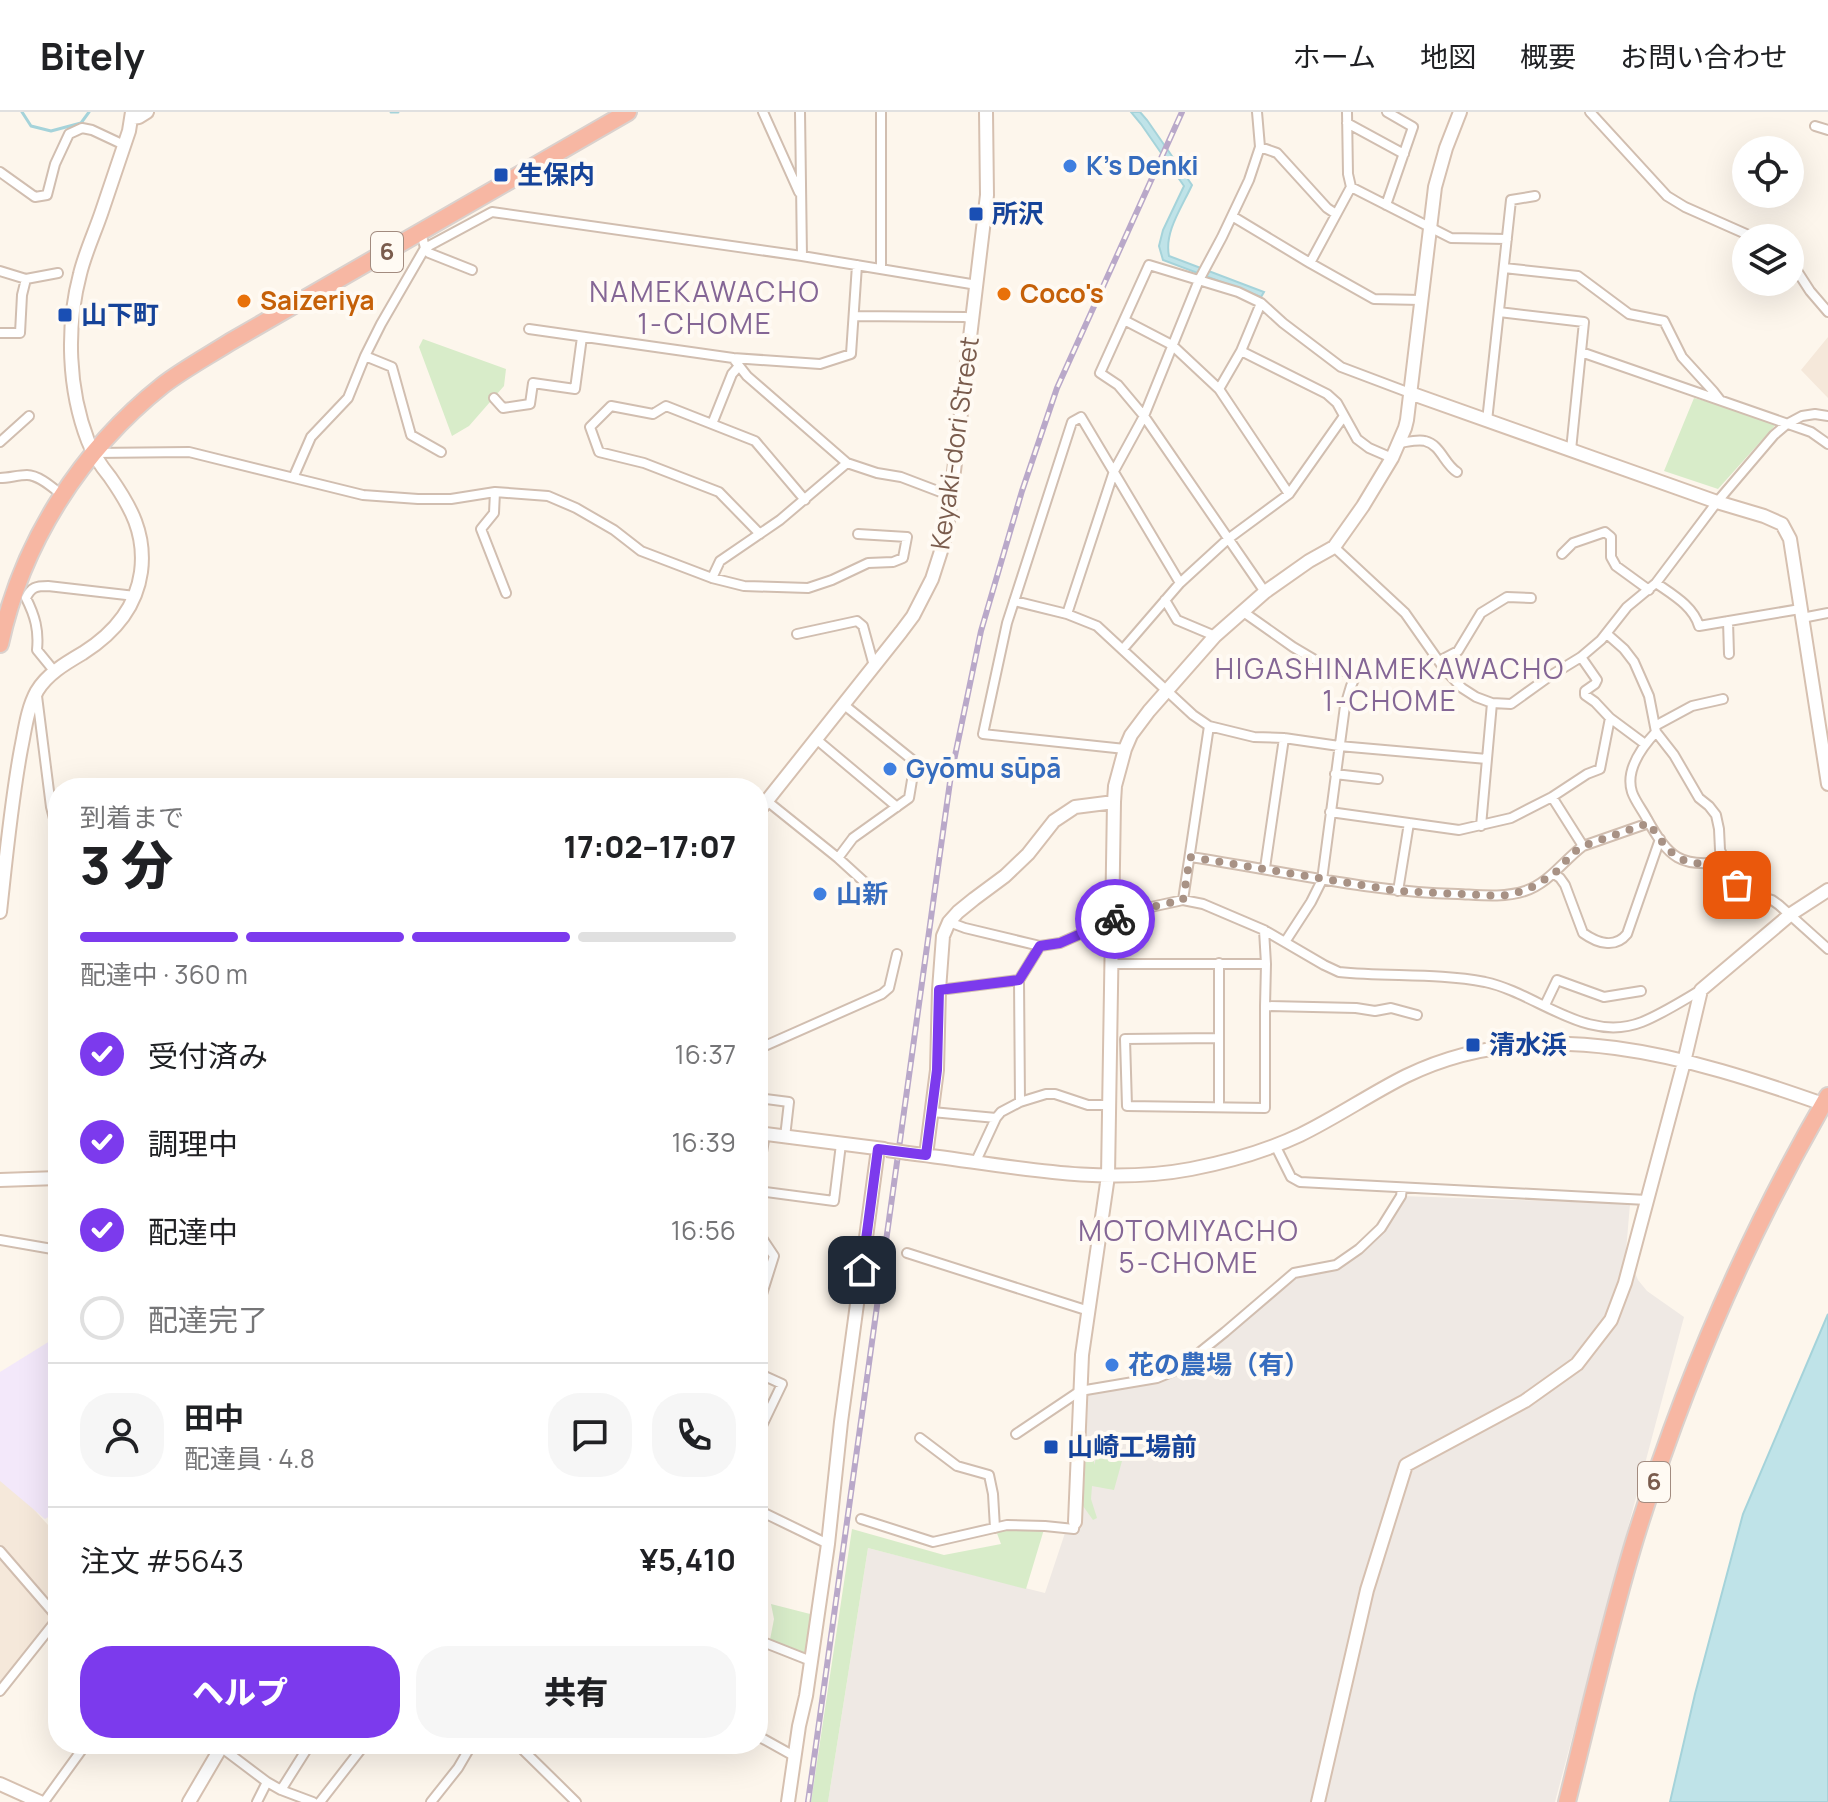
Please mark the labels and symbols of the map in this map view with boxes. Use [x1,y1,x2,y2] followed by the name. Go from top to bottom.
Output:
[1086,147,1198,183] place label: K's Denki
[517,156,595,192] place label: 生保内
[1061,157,1079,175] marker: K's Denki
[492,166,510,184] marker: 生保内
[992,195,1044,231] place label: 所沢
[967,205,985,223] marker: 所沢
[371,232,403,272] road number: 6
[589,272,821,342] district label: NAMEKAWACHO 1-CHOME
[1020,275,1104,311] place label: Coco's
[260,282,375,318] place label: Saizeriya
[995,285,1013,303] marker: Coco's
[235,292,253,310] marker: Saizeriya
[81,296,159,332] place label: 山下町
[56,306,74,324] marker: 山下町
[921,334,987,552] street label: Keyaki-dori Street
[1215,649,1565,719] district label: HIGASHINAMEKAWACHO 1-CHOME
[906,750,1061,786] place label: Gyōmu sūpā
[881,760,899,778] marker: Gyōmu sūpā
[1703,851,1771,919] pin
[836,875,888,911] place label: 山新
[1075,879,1155,959] courier
[811,885,829,903] marker: 山新
[1489,1026,1567,1062] place label: 清水浜
[1464,1036,1482,1054] marker: 清水浜
[1078,1211,1300,1281] district label: MOTOMIYACHO 5-CHOME
[828,1236,896,1304] pin
[1128,1346,1310,1382] place label: 花の農場（有）
[1103,1356,1121,1374] marker: 花の農場（有）
[1067,1428,1197,1464] place label: 山崎工場前
[1042,1438,1060,1456] marker: 山崎工場前
[1638,1462,1670,1502] road number: 6

